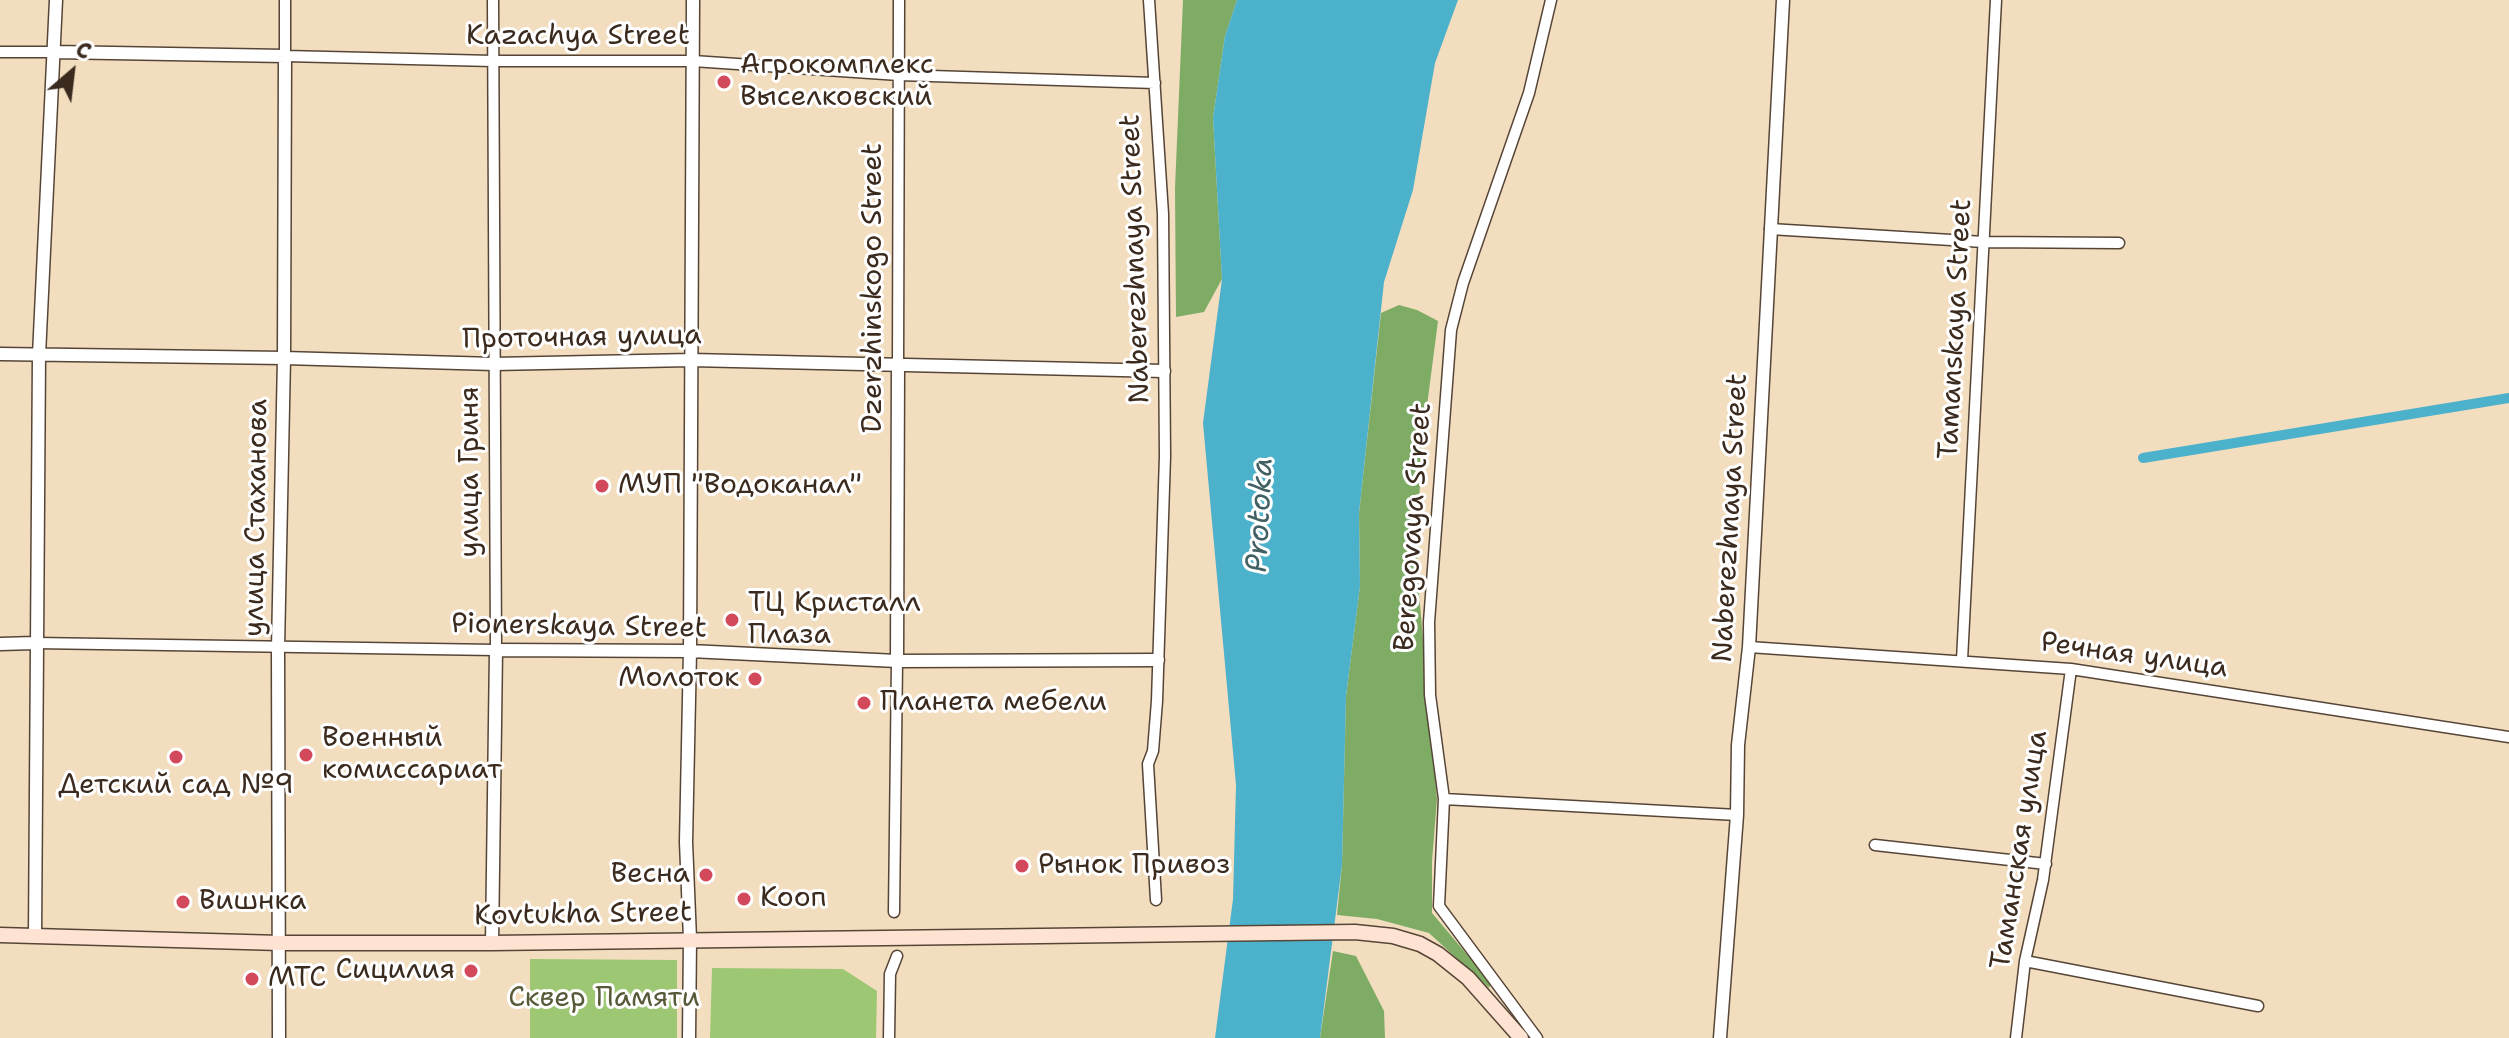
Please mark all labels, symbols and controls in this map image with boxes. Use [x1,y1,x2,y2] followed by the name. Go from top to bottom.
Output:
[466,20,690,54] street label: Kazachya Street
[32,32,112,112] north arrow
[71,34,96,66] text: С
[740,49,934,115] place label: Агрокомплекс Выселковский
[715,73,733,91] marker: Агрокомплекс Выселковский
[1114,114,1158,404] street label: Naberezhnaya Street
[857,143,891,433] street label: Dzerzhinskogo Street
[1932,198,1980,460] street label: Tamanskaya Street
[462,319,702,357] street label: Проточная улица
[1707,373,1755,663] street label: Naberezhnaya Street
[454,386,488,558] street label: улица Гриня
[238,399,276,637] street label: улица Стаханова
[1389,402,1439,652] street label: Beregovaya Street
[1240,457,1282,573] water label: Protoka
[618,469,862,503] place label: МУП "Водоканал"
[593,477,611,495] marker: МУП "Водоканал"
[748,587,921,653] place label: ТЦ Кристалл Плаза
[451,608,707,646] street label: Pionerskaya Street
[723,611,741,629] marker: ТЦ Кристалл Плаза
[2038,626,2230,686] street label: Речная улица
[618,662,739,696] place label: Молоток
[746,670,764,688] marker: Молоток
[880,686,1107,720] place label: Планета мебели
[855,694,873,712] marker: Планета мебели
[322,722,502,788] place label: Военный комиссариат
[1984,728,2056,972] street label: Таманская улица
[297,746,315,764] marker: Военный комиссариат
[167,748,185,766] marker: Детский сад №9
[58,769,294,803] place label: Детский сад №9
[1038,849,1230,883] place label: Рынок Привоз
[1013,857,1031,875] marker: Рынок Привоз
[611,858,690,892] place label: Весна
[697,866,715,884] marker: Весна
[760,882,827,916] place label: Кооп
[199,885,306,919] place label: Вишнка
[735,890,753,908] marker: Кооп
[174,893,192,911] marker: Вишнка
[474,896,692,934] street label: Kovtukha Street
[335,954,455,988] place label: Сицилия
[268,962,326,996] place label: МТС
[462,962,480,980] marker: Сицилия
[243,970,261,988] marker: МТС
[508,982,700,1016] park label: Сквер Памяти

